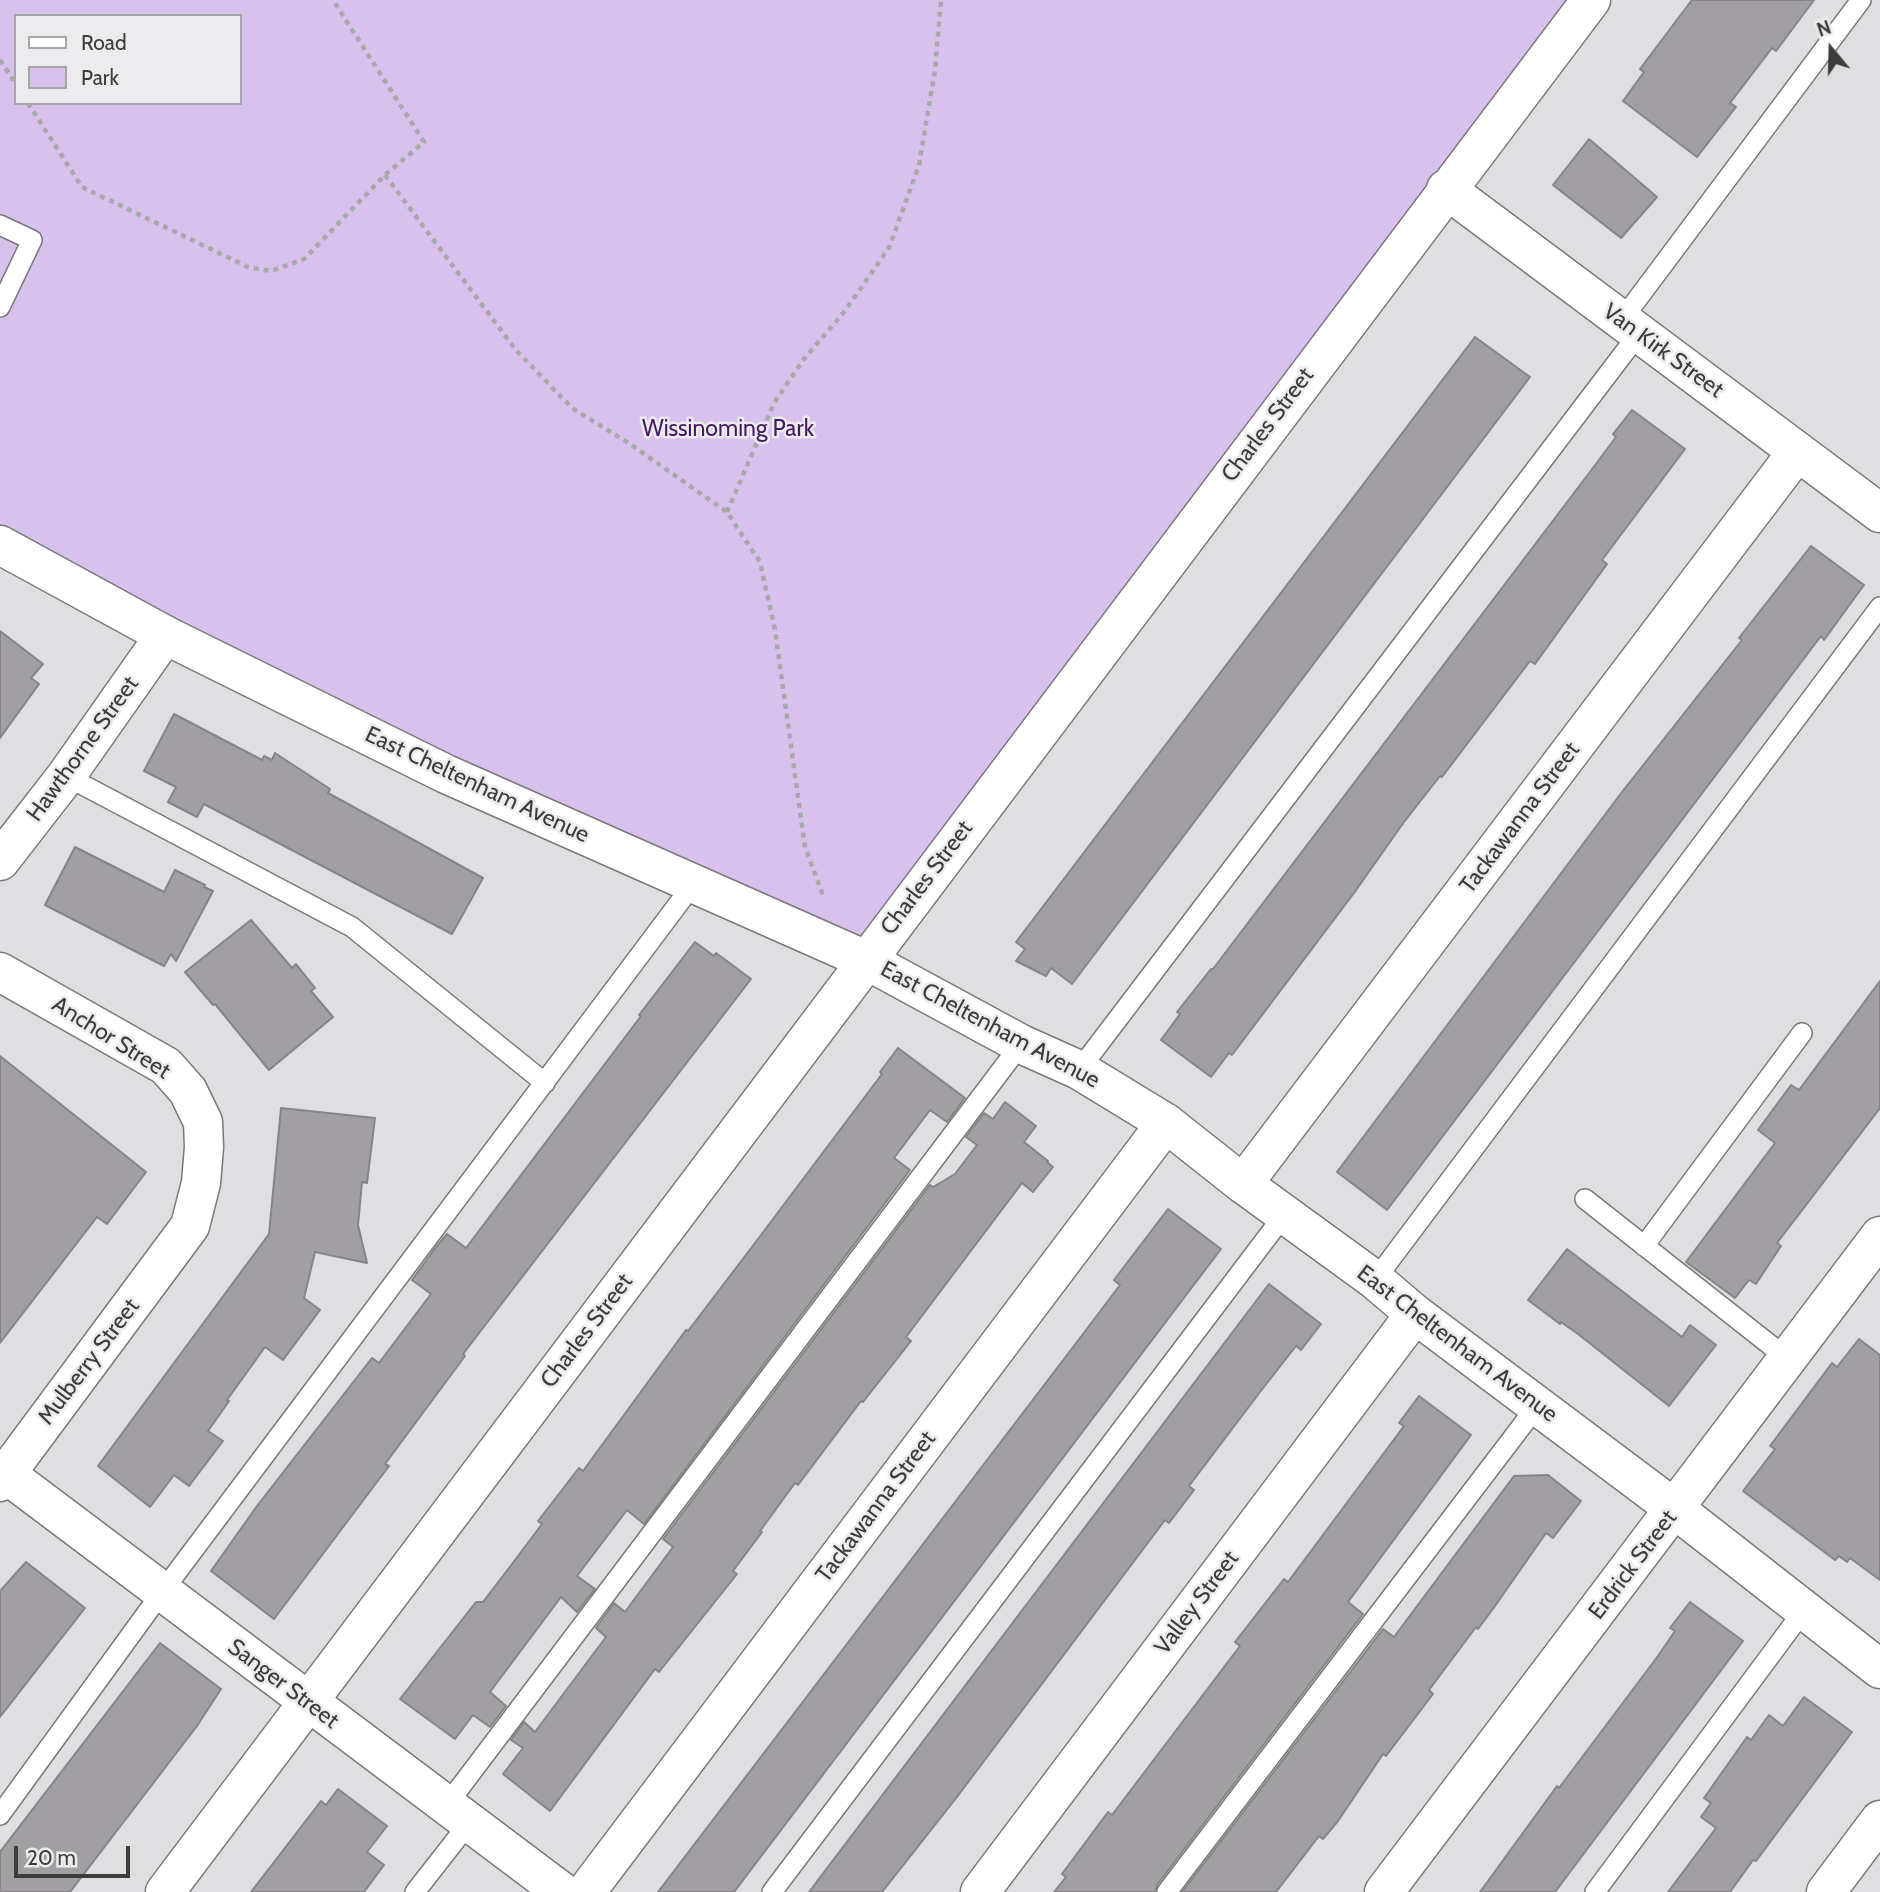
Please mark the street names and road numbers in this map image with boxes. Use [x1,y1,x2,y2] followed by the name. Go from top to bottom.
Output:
[1597,298,1729,404] street label: Van Kirk Street
[1216,362,1320,488] street label: Charles Street
[21,671,145,827] street label: Hawthorne Street
[361,721,593,849] street label: East Cheltenham Avenue
[1454,737,1586,899] street label: Tackawanna Street
[875,815,979,941] street label: Charles Street
[876,956,1104,1094] street label: East Cheltenham Avenue
[47,991,175,1085] street label: Anchor Street
[1351,1260,1563,1428] street label: East Cheltenham Avenue
[535,1268,639,1394] street label: Charles Street
[33,1293,145,1431] street label: Mulberry Street
[810,1426,942,1588] street label: Tackawanna Street
[1583,1505,1683,1625] street label: Erdrick Street
[1149,1546,1245,1660] street label: Valley Street
[222,1633,344,1735] street label: Sanger Street

